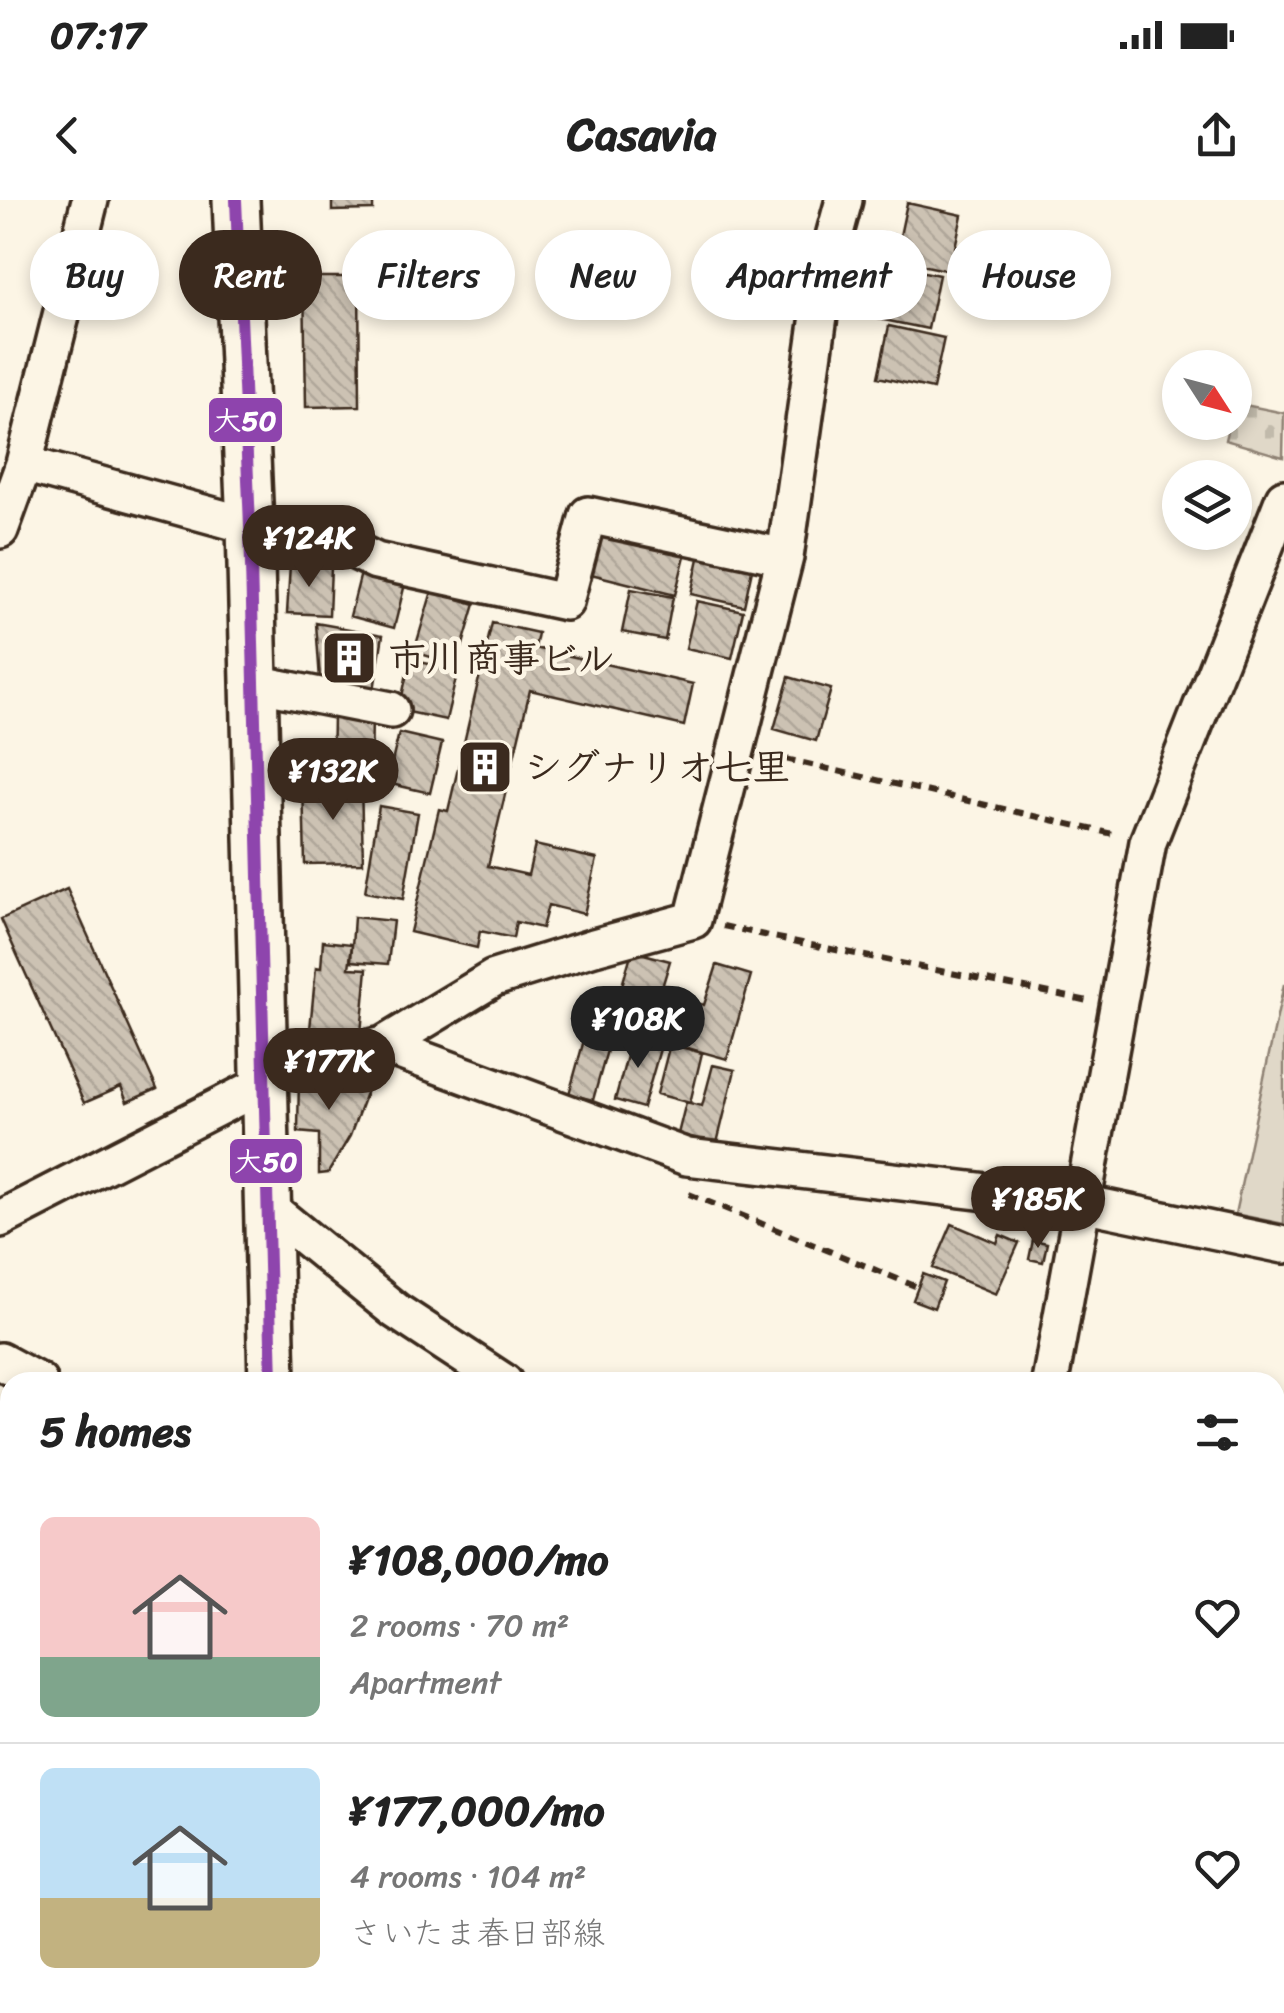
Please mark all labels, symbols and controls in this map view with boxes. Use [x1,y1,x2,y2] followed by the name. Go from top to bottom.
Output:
[50,2,145,69] text: 07:17
[567,95,717,175] text: Casavia
[40,108,95,163] icon: back
[1189,108,1244,163] icon: share
[30,230,159,320] chip: Buy
[179,230,322,320] chip: Rent
[342,230,515,320] chip: Filters
[535,230,671,320] chip: New
[691,230,927,320] chip: Apartment
[947,230,1111,320] chip: House
[1162,350,1252,440] north arrow
[1162,350,1252,550] map controls
[207,396,284,444] line badge: 大50
[214,396,277,445] text: 大50
[1162,460,1252,550] button: layers
[239,505,379,590] pin: ¥124K
[264,509,354,566] text: ¥124K
[388,625,615,692] place label: 市川商事ビル
[319,628,379,688] building icon: 市川商事ビル
[524,734,790,801] place label: シグナリオ七里
[455,737,515,797] building icon: シグナリオ七里
[263,738,403,823] pin: ¥132K
[290,742,376,799] text: ¥132K
[568,986,708,1071] pin: ¥108K
[593,990,683,1047] text: ¥108K
[259,1028,399,1113] pin: ¥177K
[285,1032,373,1089] text: ¥177K
[228,1137,304,1185] line badge: 大50
[235,1137,298,1186] text: 大50
[968,1166,1108,1251] pin: ¥185K
[993,1170,1083,1227] text: ¥185K
[40,1395,191,1469] text: 5 homes
[1190,1405,1245,1460] icon: filters
[350,1523,609,1597] text: ¥108,000/mo
[120,1557,240,1677] icon: home
[1190,1590,1245,1645] icon: heart
[350,1597,569,1654] text: 2 rooms · 70 m²
[350,1654,501,1711] text: Apartment
[350,1774,605,1848] text: ¥177,000/mo
[120,1808,240,1928] icon: home
[1190,1841,1245,1896] icon: heart
[350,1848,586,1905] text: 4 rooms · 104 m²
[350,1905,605,1962] text: さいたま春日部線

